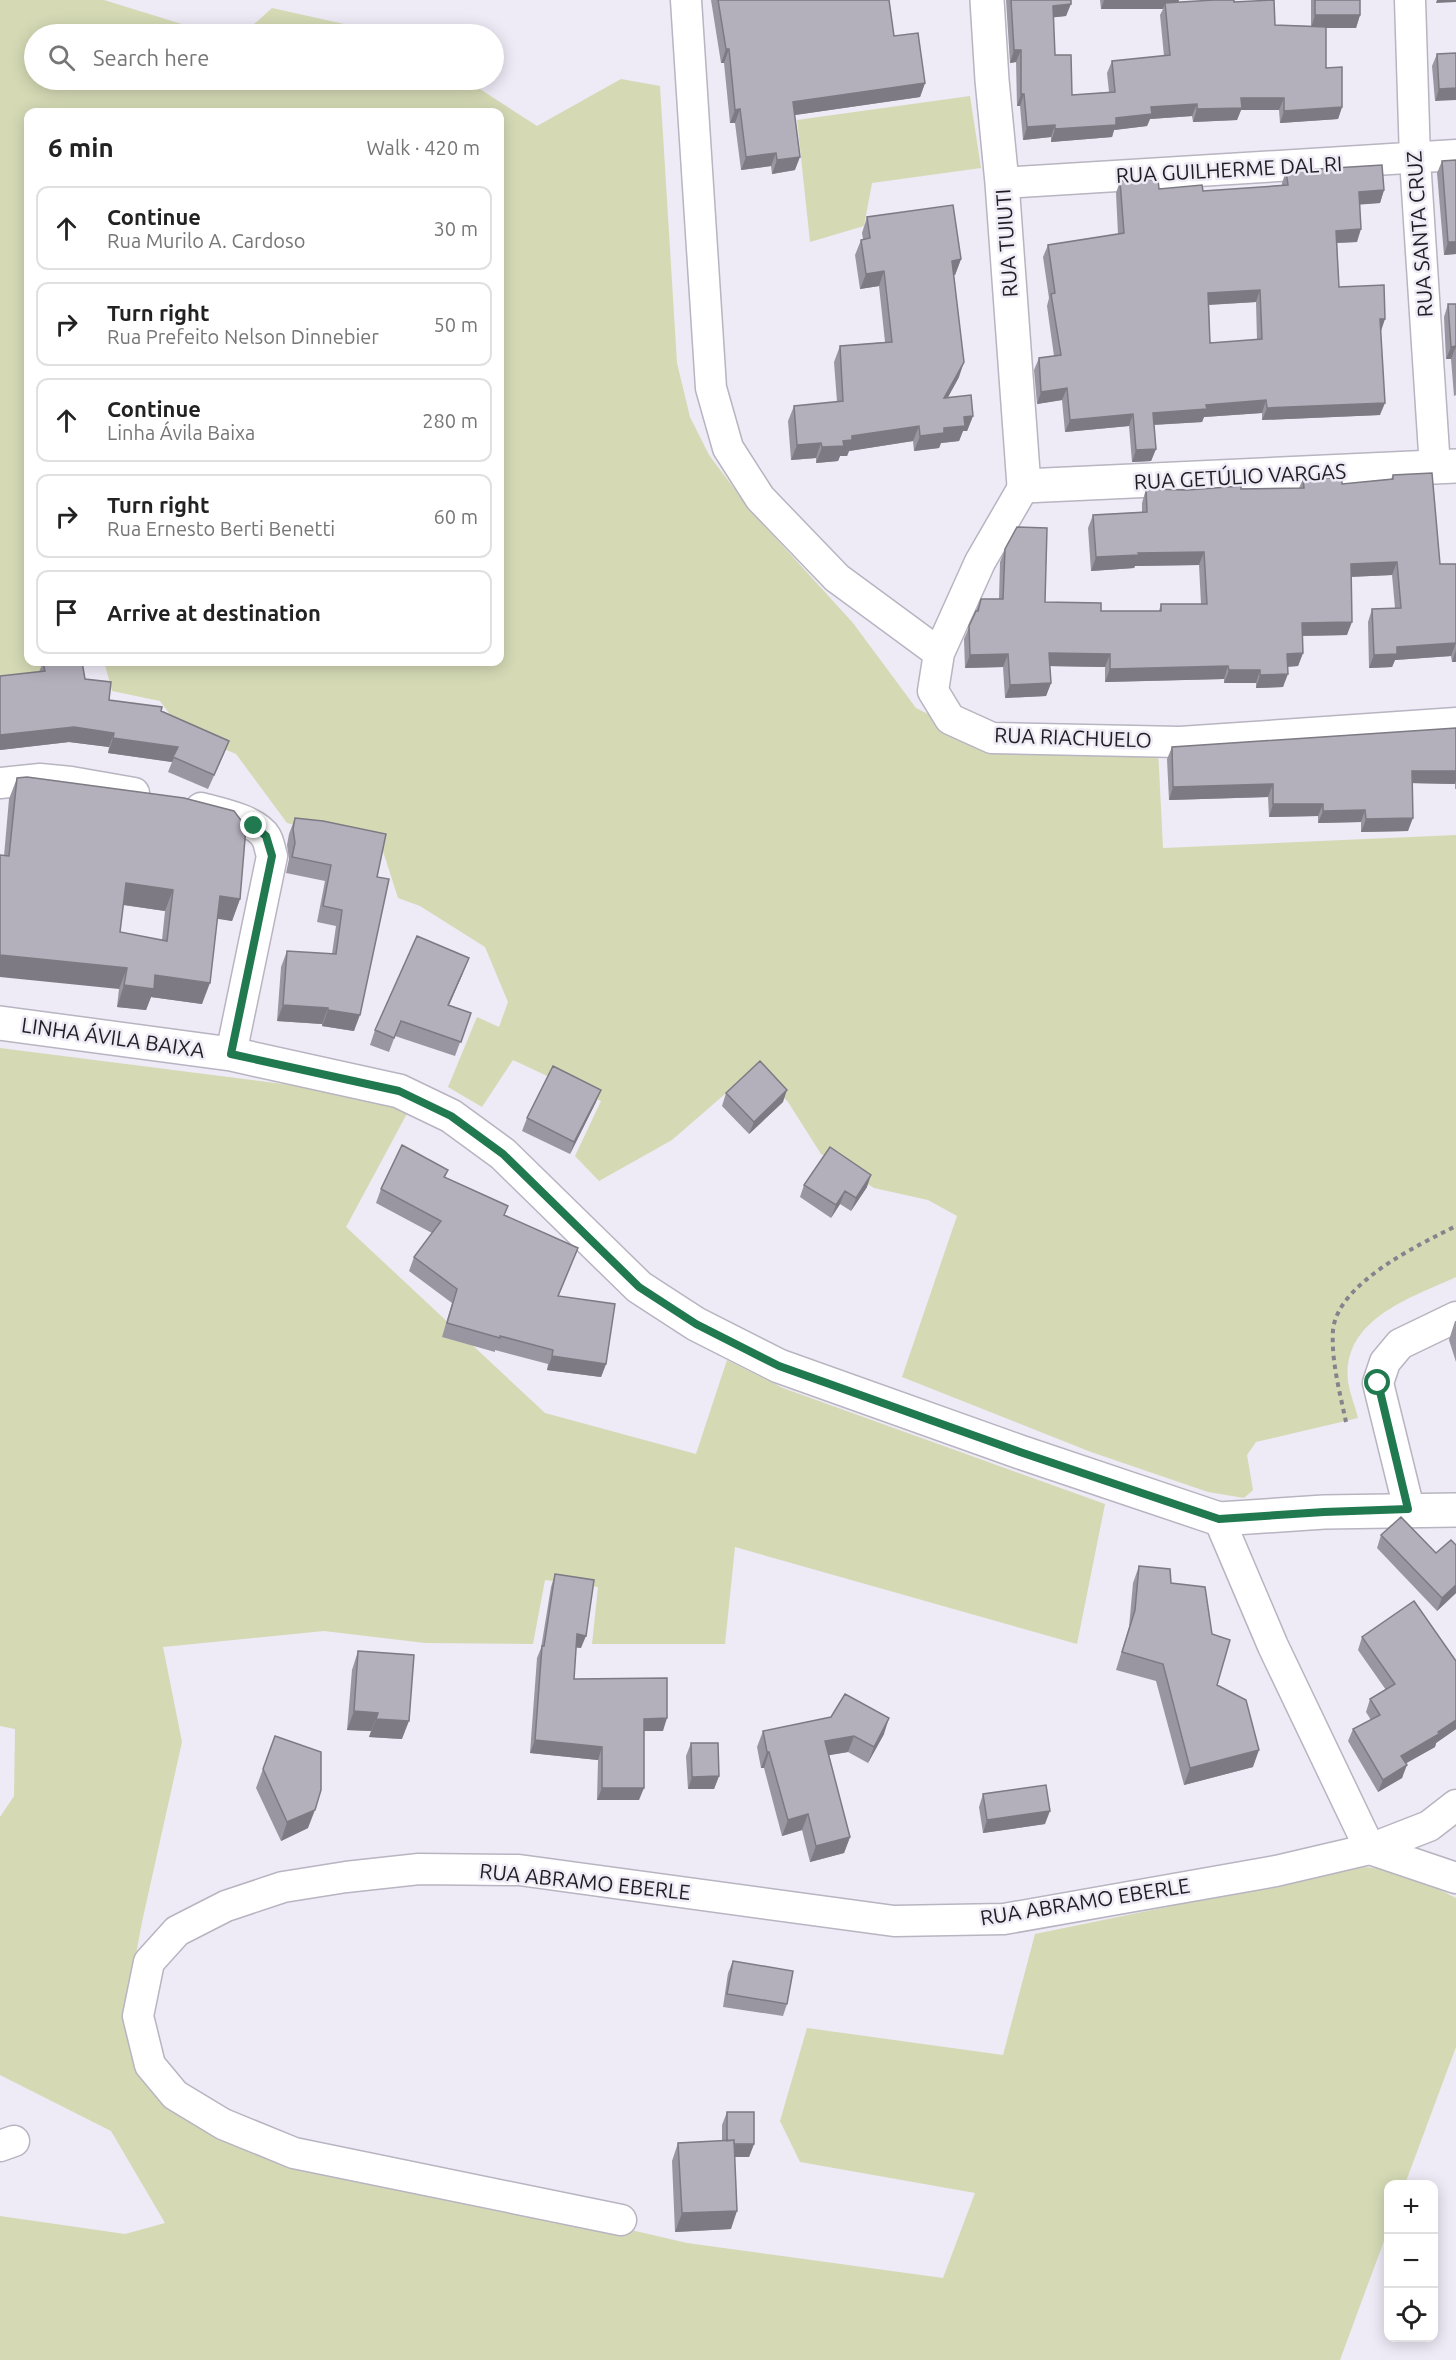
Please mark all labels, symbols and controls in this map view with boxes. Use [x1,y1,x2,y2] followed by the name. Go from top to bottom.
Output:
[24,24,504,90] search box
[45,41,78,74] icon: search
[93,45,209,70] text: Search here
[48,133,114,162] text: 6 min
[367,136,480,159] text: Walk · 420 m
[1401,150,1437,318] street label: RUA SANTA CRUZ
[1115,151,1343,187] street label: RUA GUILHERME DAL RI
[990,188,1022,298] street label: RUA TUIUTI
[107,204,201,229] text: Continue
[50,212,83,245] icon: ahead
[434,217,478,240] text: 30 m
[107,229,305,252] text: Rua Murilo A. Cardoso
[107,300,209,325] text: Turn right
[50,308,83,341] icon: right
[434,313,478,336] text: 50 m
[107,325,379,348] text: Rua Prefeito Nelson Dinnebier
[107,396,201,421] text: Continue
[50,404,83,437] icon: ahead
[422,409,478,432] text: 280 m
[107,421,255,444] text: Linha Ávila Baixa
[1133,458,1347,494] street label: RUA GETÚLIO VARGAS
[107,492,209,517] text: Turn right
[50,500,83,533] icon: right
[434,505,478,528] text: 60 m
[107,517,335,540] text: Rua Ernesto Berti Benetti
[50,596,83,629] icon: arrive
[107,600,321,625] text: Arrive at destination
[994,722,1152,752] street label: RUA RIACHUELO
[240,812,266,838] route end
[20,1012,207,1062] street label: LINHA ÁVILA BAIXA
[1364,1369,1390,1395] route start
[478,1858,692,1904] street label: RUA ABRAMO EBERLE
[978,1873,1191,1929] street label: RUA ABRAMO EBERLE
[1384,2180,1438,2342] map controls
[1384,2180,1438,2234] button: +
[1384,2234,1438,2288] button: −
[1384,2288,1438,2342] button: locate

